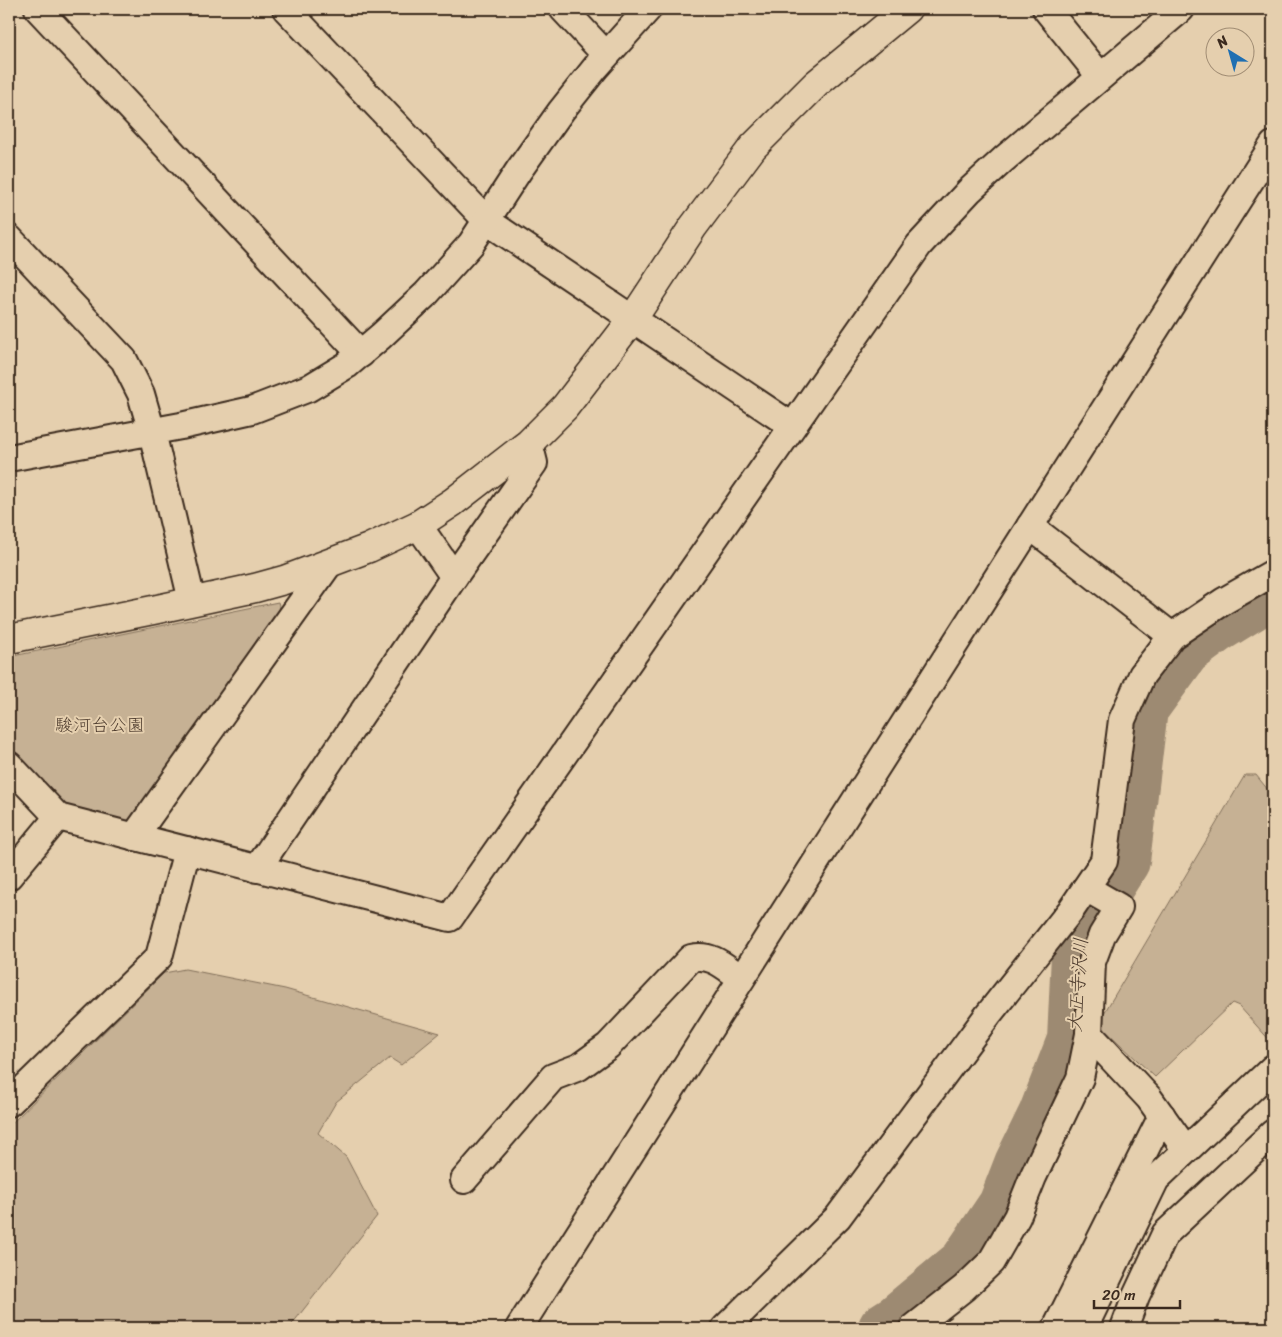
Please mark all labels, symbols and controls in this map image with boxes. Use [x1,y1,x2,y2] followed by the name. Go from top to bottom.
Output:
[1204,28,1254,78] north arrow
[1210,29,1234,56] text: N
[55,709,145,741] park label: 駿河台公園
[1058,936,1097,1034] water label: 大正寺沢川
[1094,1277,1181,1309] scale bar
[1102,1282,1136,1308] text: 20 m

